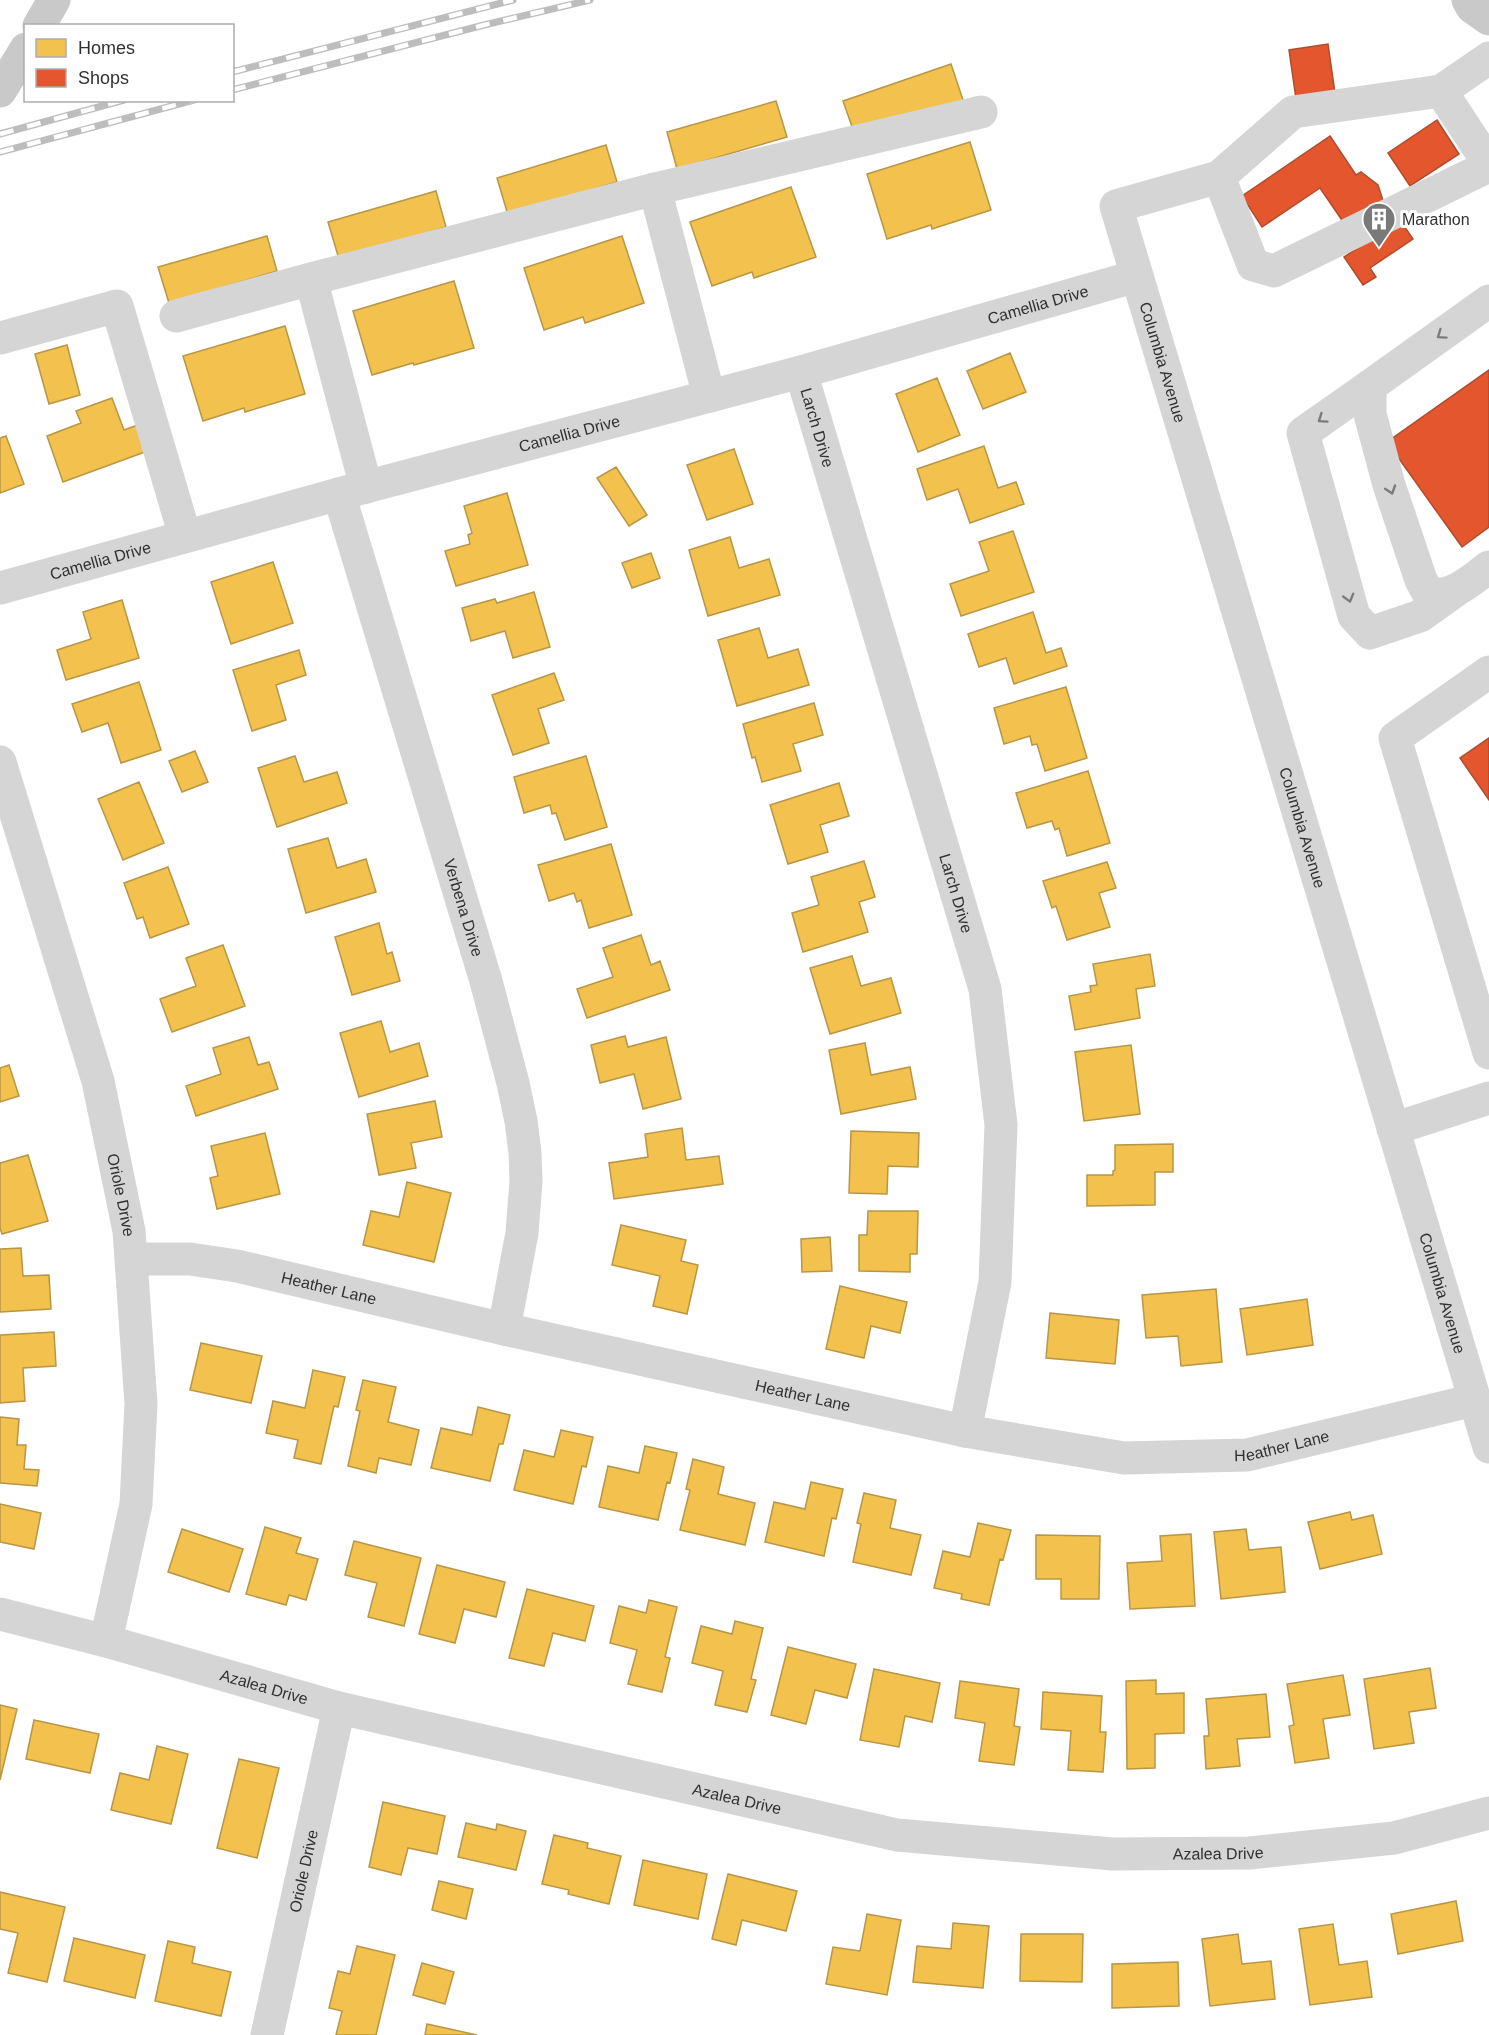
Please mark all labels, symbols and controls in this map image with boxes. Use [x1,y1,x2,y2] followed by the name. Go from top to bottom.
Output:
[24,24,234,102] legend
[78,38,135,58] text: Homes
[78,68,129,88] text: Shops
[1361,201,1397,248] building icon: Marathon
[1402,211,1470,228] place label: Marathon
[986,282,1090,327] street label: Camellia Drive
[1137,300,1189,425] street label: Columbia Avenue
[1437,328,1448,339] one-way arrow
[798,386,837,469] street label: Larch Drive
[517,412,622,455] street label: Camellia Drive
[1317,412,1328,423] one-way arrow
[1384,484,1396,495] one-way arrow
[48,538,153,582] street label: Camellia Drive
[1342,593,1355,603] one-way arrow
[1277,765,1329,890] street label: Columbia Avenue
[937,852,976,935] street label: Larch Drive
[441,857,487,959] street label: Verbena Drive
[105,1152,138,1237] street label: Oriole Drive
[1417,1231,1469,1355] street label: Columbia Avenue
[280,1268,378,1307] street label: Heather Lane
[754,1376,852,1414] street label: Heather Lane
[1234,1427,1331,1464] street label: Heather Lane
[218,1666,310,1707] street label: Azalea Drive
[691,1780,783,1817] street label: Azalea Drive
[286,1828,321,1914] street label: Oriole Drive
[1173,1843,1264,1862] street label: Azalea Drive

